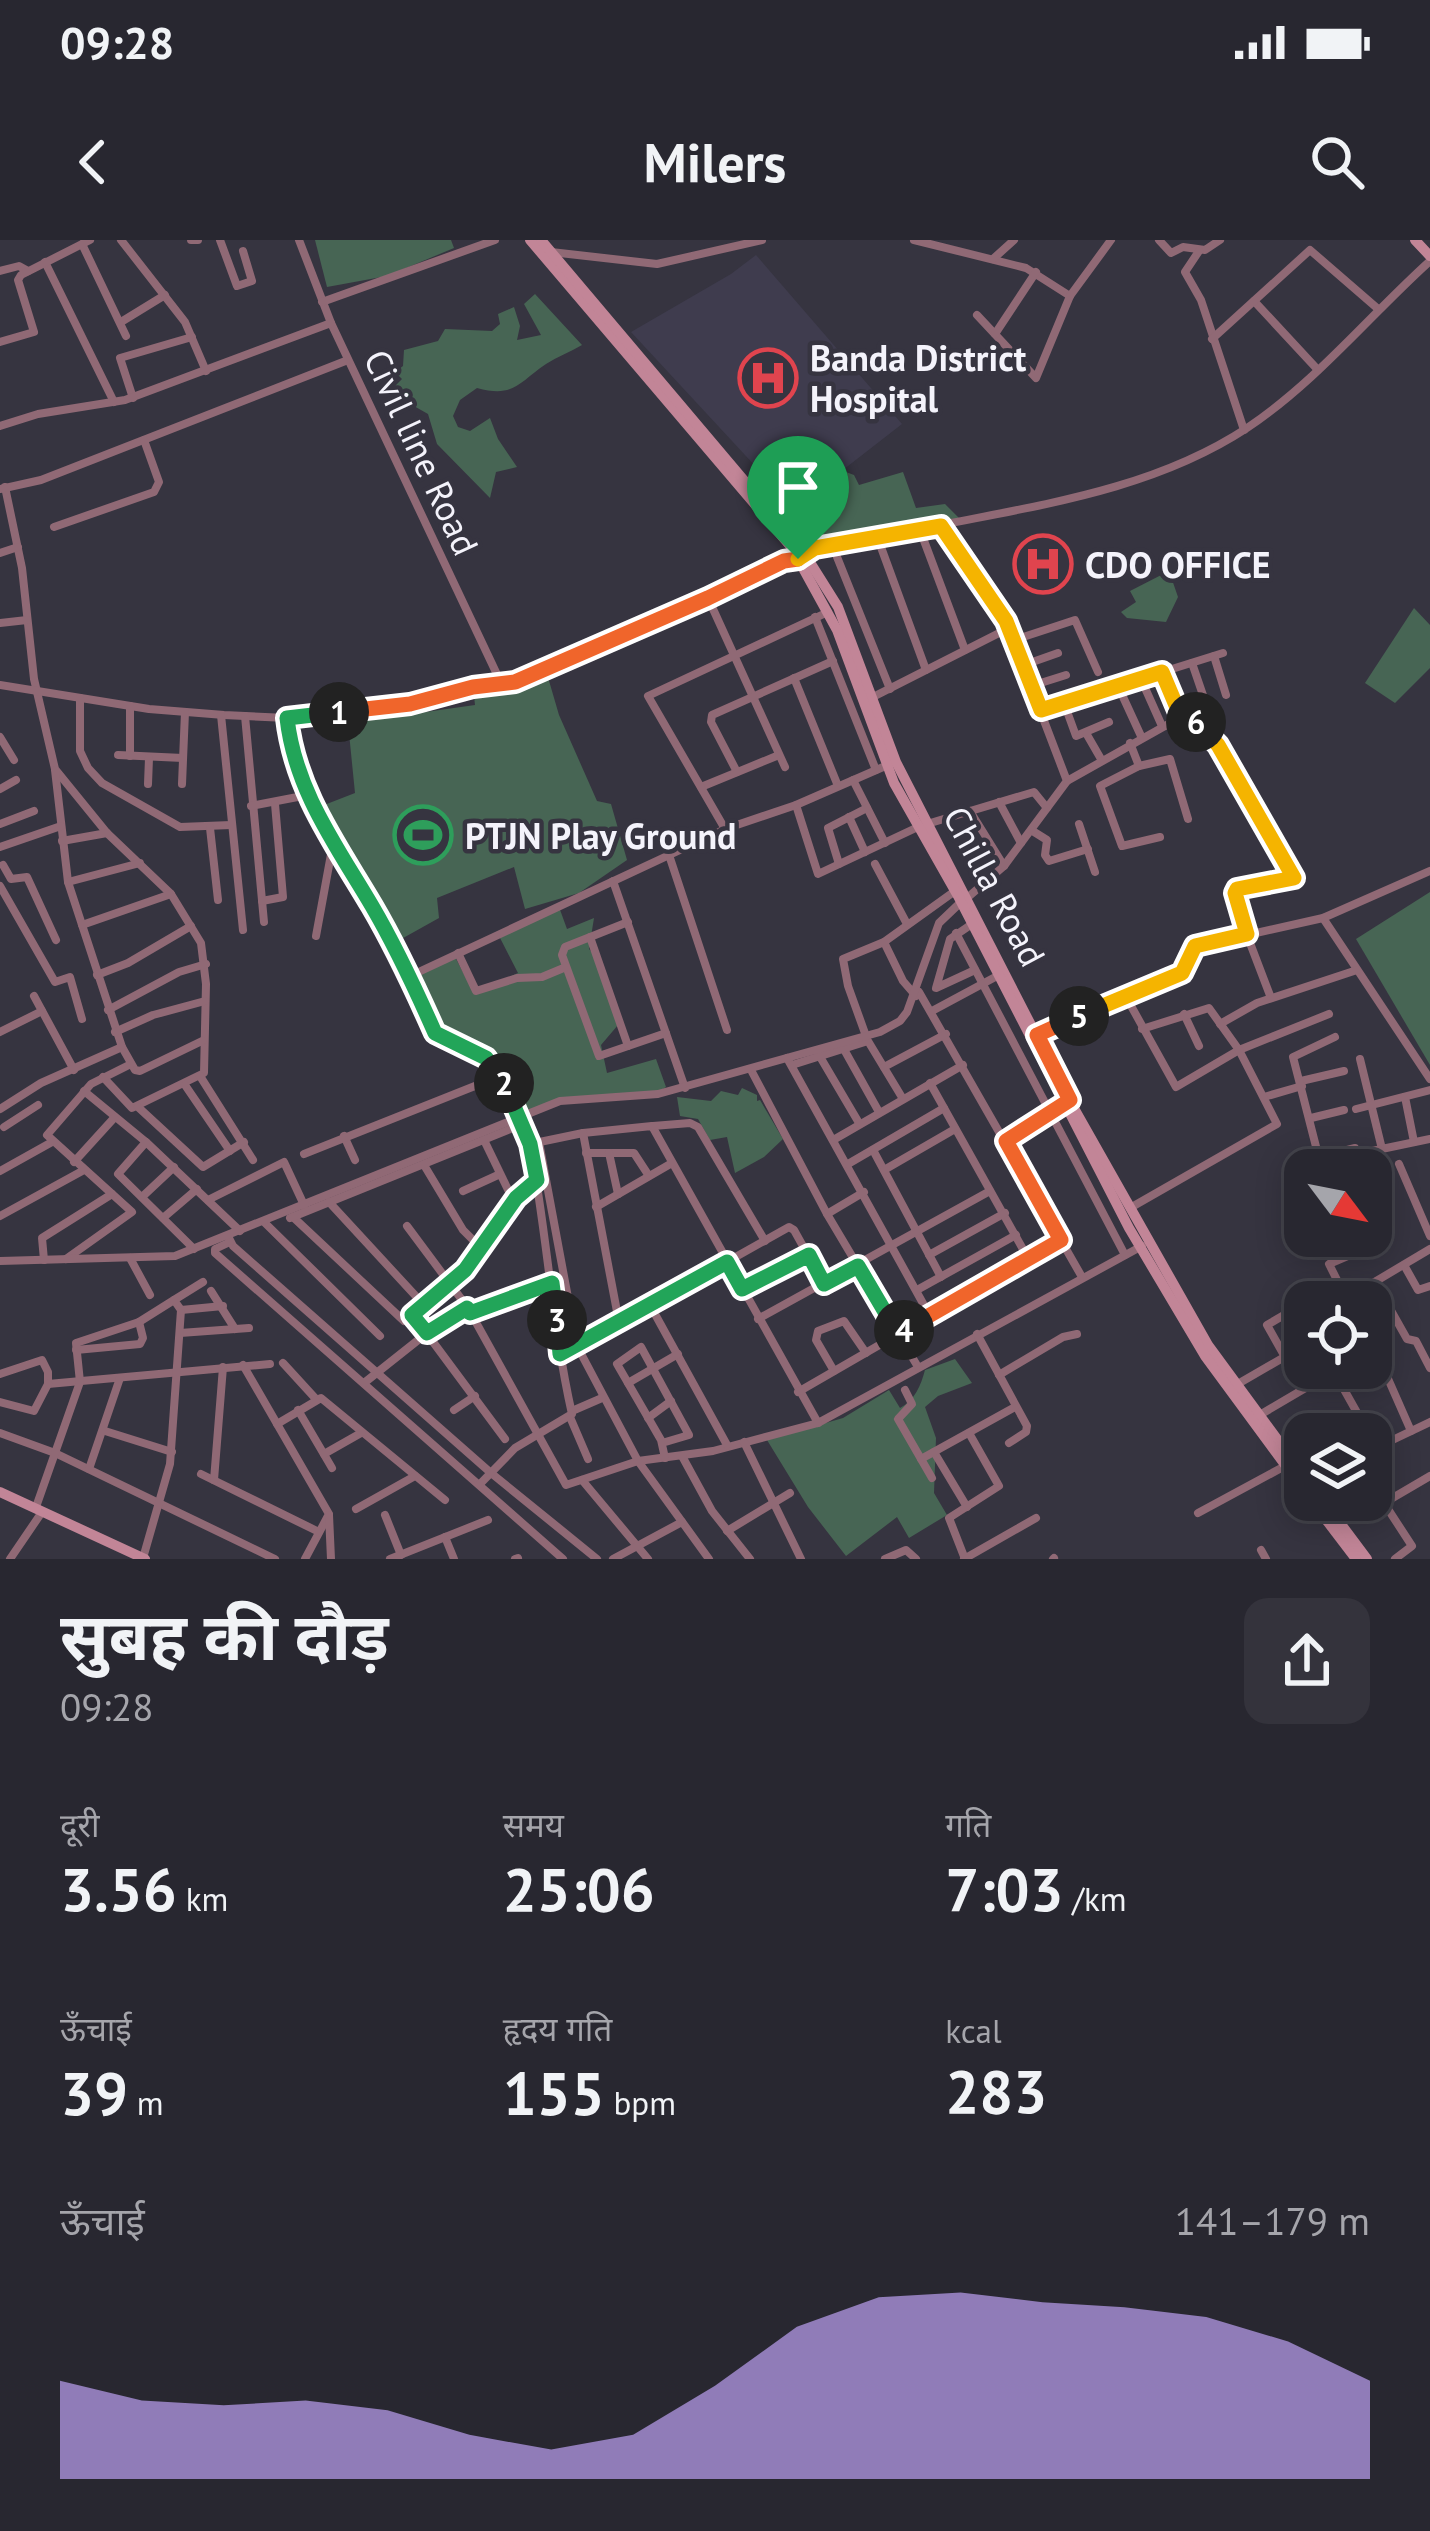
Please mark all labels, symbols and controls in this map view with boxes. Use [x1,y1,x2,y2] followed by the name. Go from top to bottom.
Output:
[60,13,174,71] text: 09:28
[644,127,786,197] text: Milers
[60,129,126,195] icon: back
[1304,129,1370,195] icon: search
[810,334,1027,422] place label: Banda District Hospital
[354,342,490,562] street label: Civil line Road
[737,347,799,409] hospital icon: Banda District Hospital
[747,436,849,559] pin
[765,454,831,520] icon: arrive
[1012,533,1074,595] hospital icon: CDO OFFICE
[1085,541,1271,588] place label: CDO OFFICE
[309,682,369,742] pin: 1
[330,690,348,733] text: 1
[1166,692,1226,752] pin: 6
[1187,700,1205,743] text: 6
[933,798,1057,974] street label: Chilla Road
[392,804,454,866] sports icon: PTJN Play Ground
[465,812,736,859] place label: PTJN Play Ground
[1049,986,1109,1046] pin: 5
[1070,994,1088,1037] text: 5
[474,1053,534,1113] pin: 2
[495,1061,513,1104] text: 2
[1284,1149,1392,1257] north arrow
[1284,1149,1392,1521] map controls
[1284,1281,1392,1389] button: locate
[527,1290,587,1350] pin: 3
[548,1298,566,1341] text: 3
[874,1300,934,1360] pin: 4
[895,1308,913,1351] text: 4
[1284,1413,1392,1521] button: layers
[60,1593,389,1678] text: सुबह की दौड़
[1244,1598,1370,1724] button: share
[60,1681,154,1732] text: 09:28
[60,1803,100,1846] text: दूरी
[503,1803,564,1846] text: समय
[945,1803,991,1846] text: गति
[60,1850,177,1928] text: 3.56
[503,1850,655,1928] text: 25:06
[945,1850,1064,1928] text: 7:03
[177,1877,228,1920] text: km
[1064,1877,1127,1920] text: /km
[60,2007,132,2050] text: ऊँचाई
[503,2007,612,2050] text: हृदय गति
[945,2009,1002,2052] text: kcal
[945,2052,1047,2130] text: 283
[60,2054,128,2132] text: 39
[503,2054,605,2132] text: 155
[128,2081,164,2124] text: m
[605,2081,676,2124] text: bpm
[60,2195,145,2246] text: ऊँचाई
[1175,2195,1370,2246] text: 141–179 m

